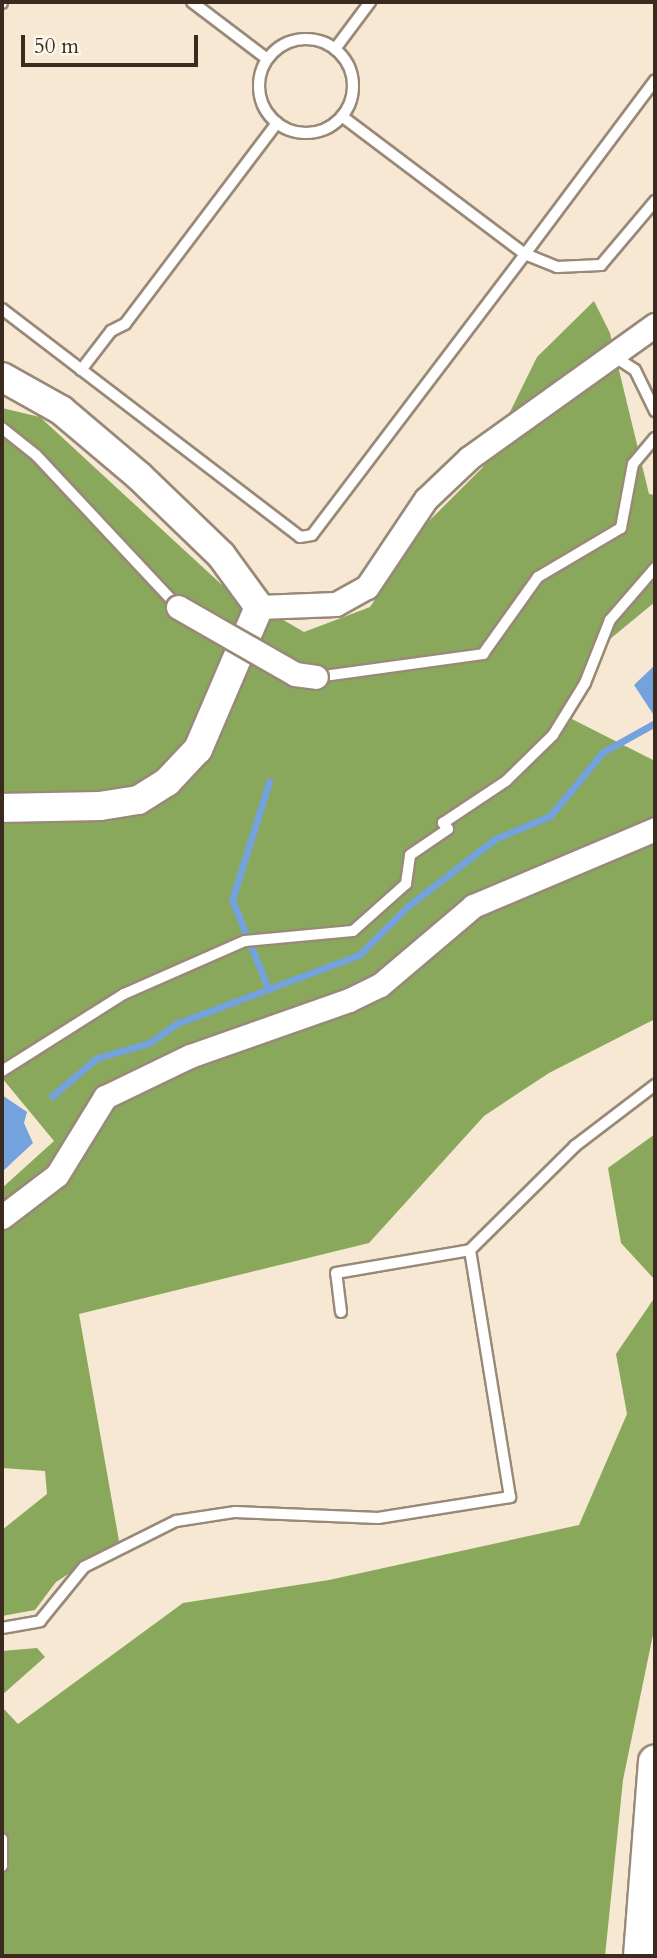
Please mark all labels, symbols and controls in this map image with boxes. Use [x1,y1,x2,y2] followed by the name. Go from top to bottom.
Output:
[24,21,201,65] scale bar
[34,32,79,61] text: 50 m

